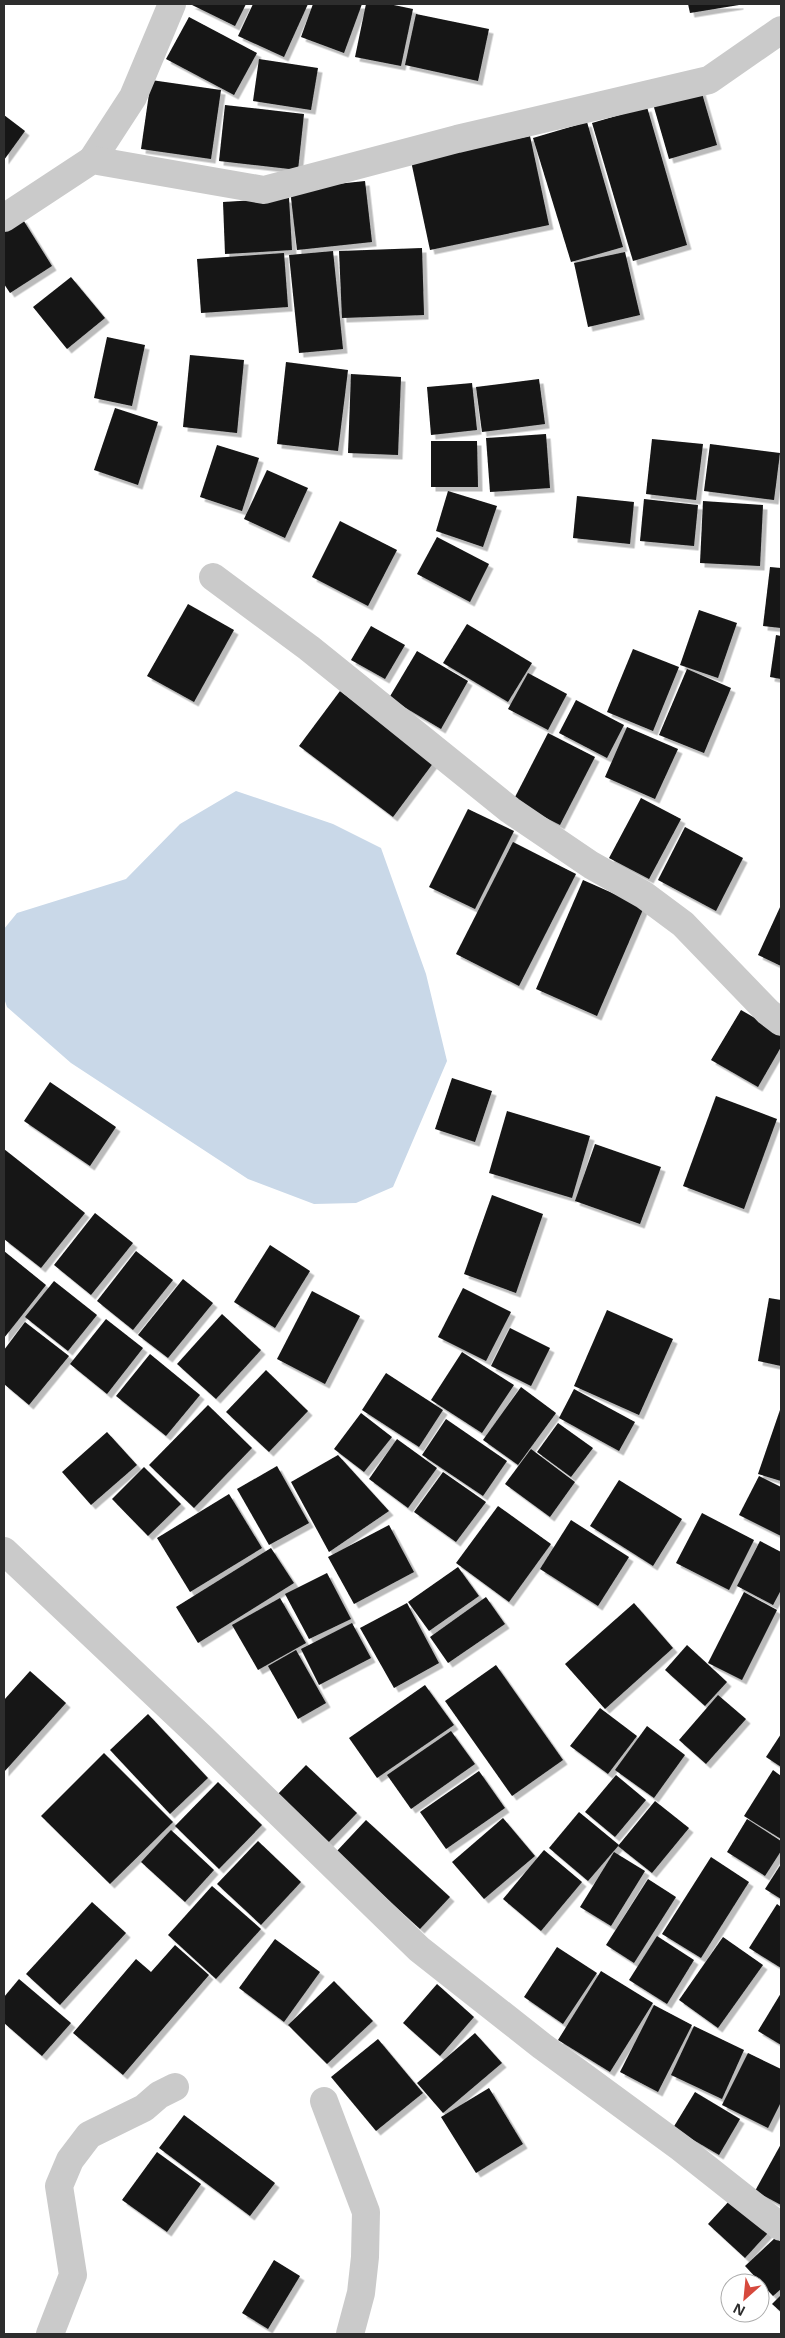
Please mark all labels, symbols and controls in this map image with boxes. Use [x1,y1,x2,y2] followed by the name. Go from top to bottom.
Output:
[720,2273,770,2323] north arrow
[729,2299,748,2321] text: N

